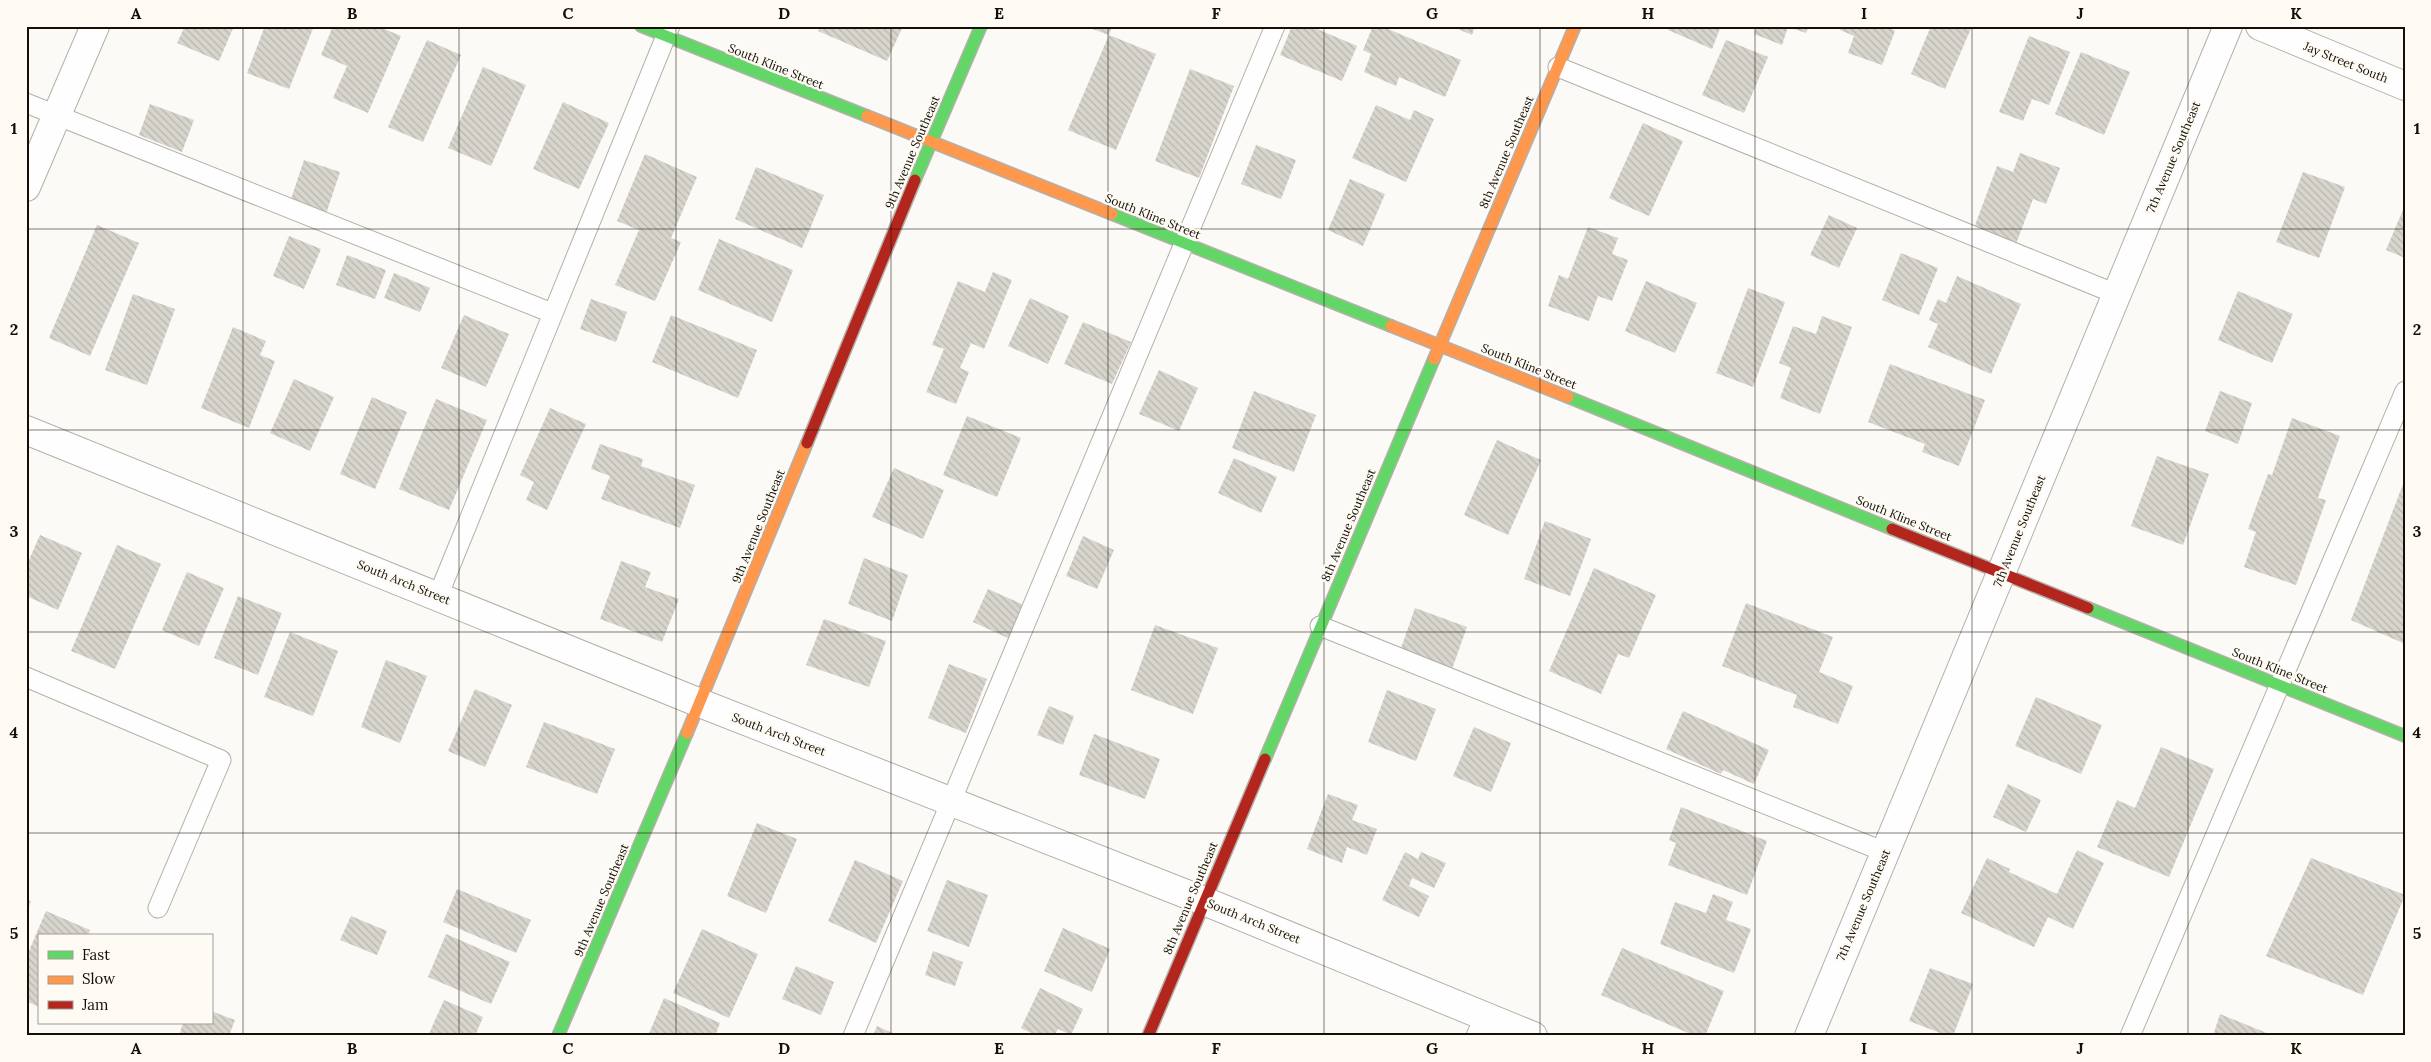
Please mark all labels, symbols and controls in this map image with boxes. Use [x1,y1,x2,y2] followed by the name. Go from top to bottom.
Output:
[131,3,142,23] text: A
[347,3,358,23] text: B
[562,3,574,23] text: C
[778,3,790,23] text: D
[994,3,1004,23] text: E
[1211,3,1221,23] text: F
[1426,3,1438,23] text: G
[1642,3,1655,23] text: H
[1861,3,1867,23] text: I
[2076,3,2084,23] text: J
[2290,3,2302,23] text: K
[2301,38,2390,86] street label: Jay Street South
[726,40,826,92] street label: South Kline Street
[881,93,943,211] street label: 9th Avenue Southeast
[1475,93,1537,211] street label: 8th Avenue Southeast
[2143,98,2204,215] street label: 7th Avenue Southeast
[11,118,17,138] text: 1
[2414,118,2420,138] text: 1
[1103,190,1203,242] street label: South Kline Street
[10,319,18,339] text: 2
[2413,319,2421,339] text: 2
[1479,340,1579,392] street label: South Kline Street
[1317,466,1379,584] street label: 8th Avenue Southeast
[728,467,788,585] street label: 9th Avenue Southeast
[1990,472,2049,589] street label: 7th Avenue Southeast
[1854,492,1954,544] street label: South Kline Street
[10,521,19,541] text: 3
[2413,521,2422,541] text: 3
[355,556,453,608] street label: South Arch Street
[2230,644,2330,696] street label: South Kline Street
[730,709,828,759] street label: South Arch Street
[10,722,19,742] text: 4
[2413,722,2422,742] text: 4
[1159,839,1221,957] street label: 8th Avenue Southeast
[570,841,632,959] street label: 9th Avenue Southeast
[1833,846,1894,963] street label: 7th Avenue Southeast
[1205,895,1303,947] street label: South Arch Street
[10,923,19,943] text: 5
[2413,923,2422,943] text: 5
[38,934,212,1024] legend
[82,945,110,964] text: Fast
[82,969,115,988] text: Slow
[81,995,109,1014] text: Jam
[131,1038,142,1058] text: A
[347,1038,358,1058] text: B
[562,1038,574,1058] text: C
[778,1038,790,1058] text: D
[994,1038,1004,1058] text: E
[1211,1038,1221,1058] text: F
[1426,1038,1438,1058] text: G
[1642,1038,1655,1058] text: H
[1861,1038,1867,1058] text: I
[2076,1038,2084,1058] text: J
[2290,1038,2302,1058] text: K

